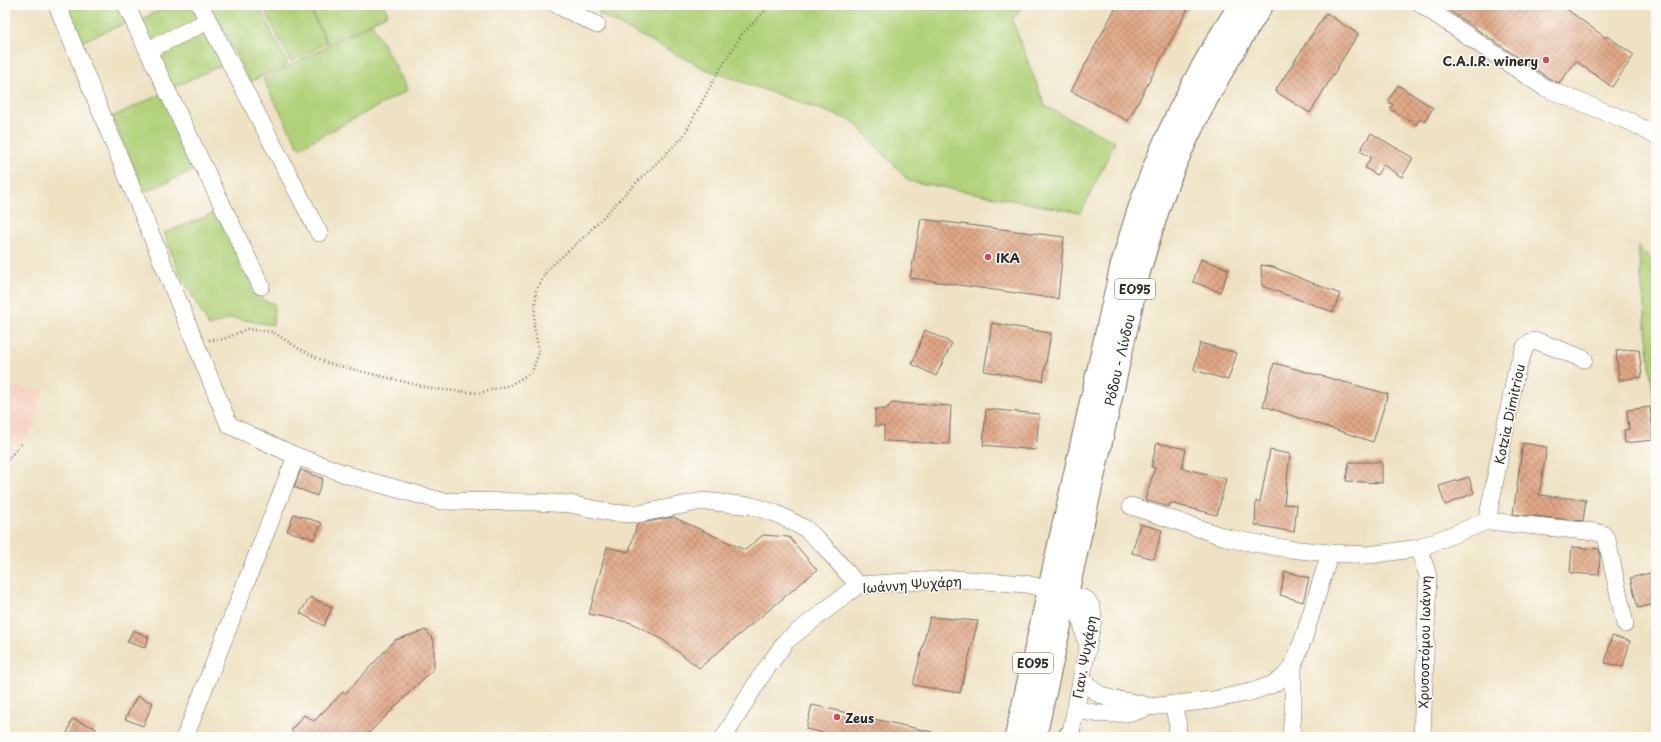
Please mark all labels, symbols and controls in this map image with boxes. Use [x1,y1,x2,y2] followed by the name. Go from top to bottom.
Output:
[1442,51,1538,70] place label: C.A.I.R. winery
[1541,55,1551,65] marker: C.A.I.R. winery
[996,248,1020,267] place label: IKA
[983,252,993,262] marker: IKA
[1115,279,1155,299] road number: ΕΟ95
[1099,312,1139,408] street label: Ρόδου - Λίνδου
[1489,362,1529,466] street label: Kotzia Dimitriou
[862,571,962,597] street label: Ιωάννη Ψυχάρη
[1413,575,1435,709] street label: Χρυσοστόμου Ιωάννη
[1067,614,1101,700] street label: Γιαν. Ψυχάρη
[1013,653,1053,673] road number: ΕΟ95
[845,708,874,727] place label: Zeus
[832,712,842,722] marker: Zeus

